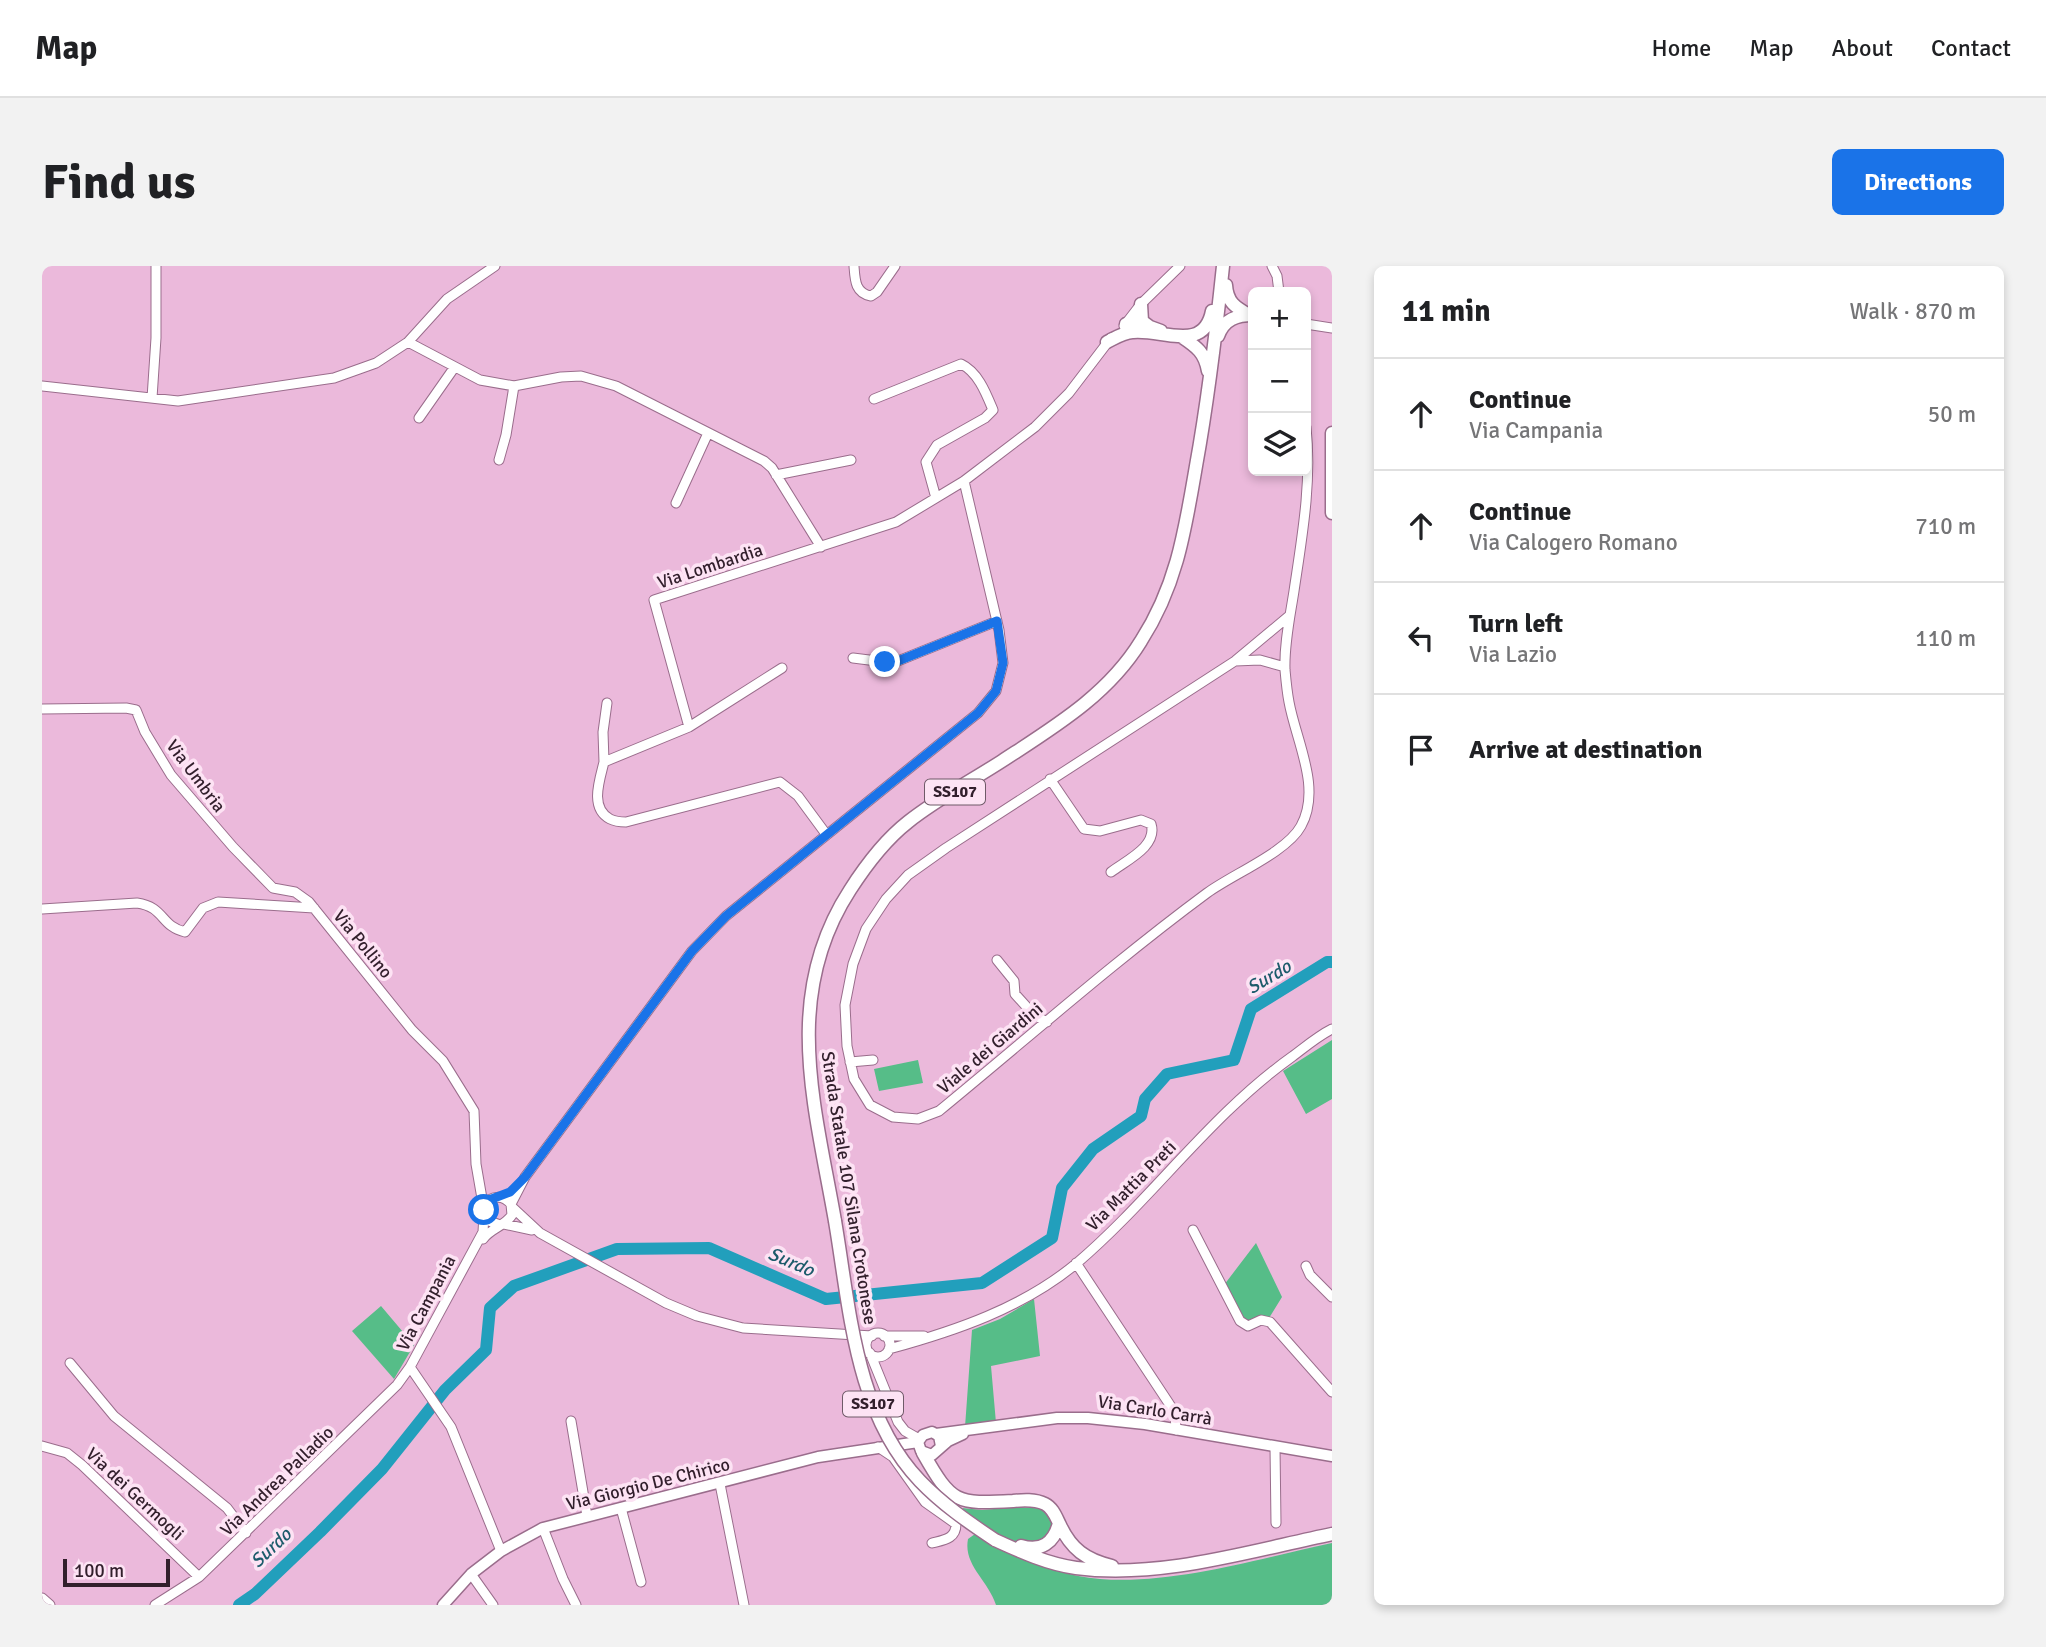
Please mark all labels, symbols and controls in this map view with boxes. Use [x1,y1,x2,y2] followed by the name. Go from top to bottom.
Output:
[35,28,97,69] text: Map
[1651,33,1711,63] text: Home
[1749,33,1794,63] text: Map
[1832,33,1893,63] text: About
[1931,33,2011,63] text: Contact
[1832,149,2004,215] button: Directions
[42,152,195,212] text: Find us
[1248,287,1311,476] map controls
[1248,287,1311,350] button: +
[1402,293,1491,330] text: 11 min
[1850,297,1976,326] text: Walk · 870 m
[1248,350,1311,413] button: −
[1469,384,1571,416] text: Continue
[1402,395,1440,433] icon: ahead
[1928,400,1976,429] text: 50 m
[1248,413,1311,476] button: layers
[1469,416,1603,445] text: Via Campania
[1469,496,1571,528] text: Continue
[1402,507,1440,545] icon: ahead
[1915,512,1976,541] text: 710 m
[1469,528,1678,557] text: Via Calogero Romano
[655,539,765,593] street label: Via Lombardia
[1469,608,1563,640] text: Turn left
[1402,619,1440,657] icon: left
[1915,624,1976,653] text: 110 m
[1469,640,1557,669] text: Via Lazio
[869,646,900,677] route end
[1402,731,1440,769] icon: arrive
[1469,734,1702,766] text: Arrive at destination
[162,735,230,817] street label: Via Umbria
[925,779,985,804] road number: SS107
[329,905,397,983] street label: Via Pollino
[1242,954,1297,1000] water label: Surdo
[933,998,1047,1098] street label: Viale dei Giardini
[817,1050,881,1326] street label: Strada Statale 107 Silana Crotonese
[1081,1136,1181,1236] street label: Via Mattia Preti
[468,1194,499,1225] route start
[764,1242,819,1283] water label: Surdo
[392,1251,460,1355] street label: Via Campania
[1096,1390,1214,1430] street label: Via Carlo Carrà
[843,1392,903,1416] road number: SS107
[216,1421,338,1541] street label: Via Andrea Palladio
[81,1443,189,1545] street label: Via dei Germogli
[564,1453,732,1515] street label: Via Giorgio De Chirico
[245,1522,297,1573] water label: Surdo
[63,1556,170,1588] scale bar
[74,1559,124,1583] text: 100 m

